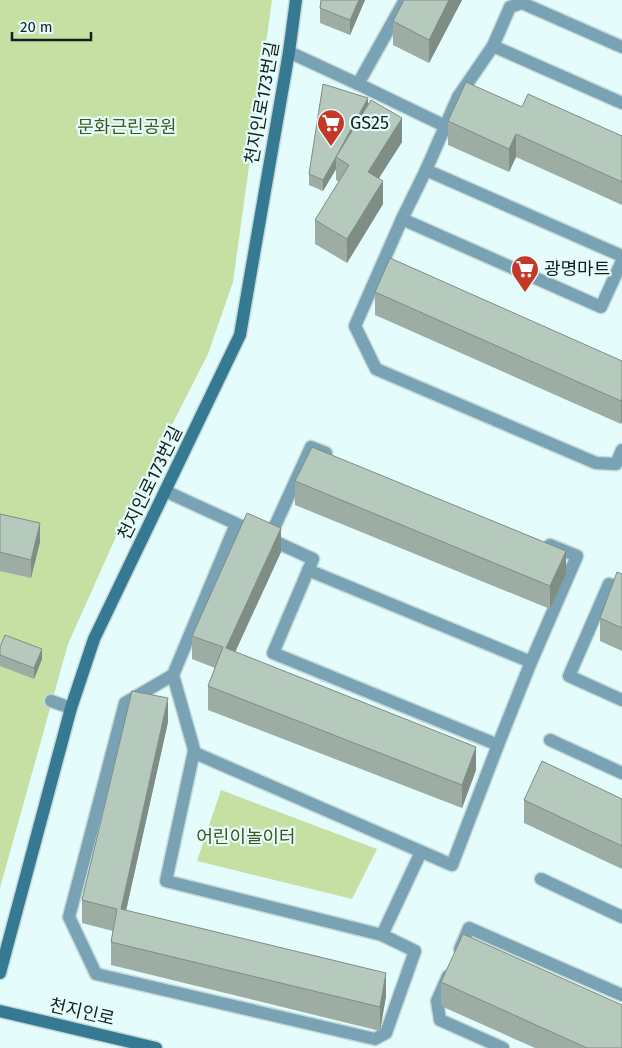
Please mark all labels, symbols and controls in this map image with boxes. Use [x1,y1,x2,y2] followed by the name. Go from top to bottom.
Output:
[12,10,91,42] scale bar
[20,18,53,36] text: 20 m
[240,40,284,166] street label: 천지인로173번길
[316,108,346,147] supermarket icon: GS25
[350,112,389,134] place label: GS25
[77,116,177,138] park label: 문화근린공원
[510,254,540,293] supermarket icon: 광명마트
[544,258,610,280] place label: 광명마트
[113,422,187,544] street label: 천지인로173번길
[196,826,296,848] park label: 어린이놀이터
[47,994,117,1030] street label: 천지인로

